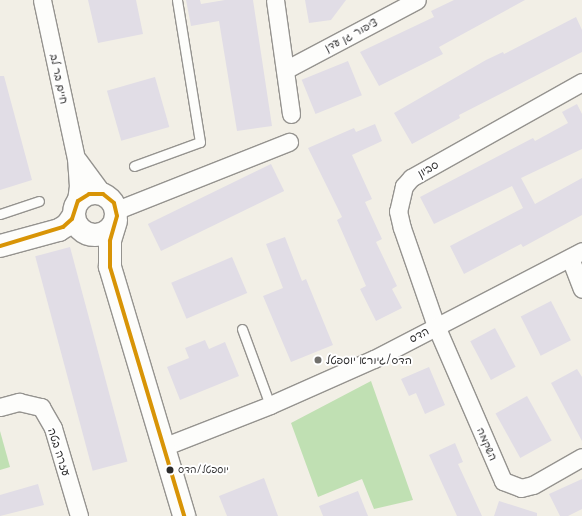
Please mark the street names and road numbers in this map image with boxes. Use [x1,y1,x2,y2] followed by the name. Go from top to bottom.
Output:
[322,16,380,54] street label: ציפור גן עדן
[47,53,71,105] street label: חיים בר לב
[415,158,441,180] street label: סביון
[407,324,431,346] street label: הדס
[474,425,500,463] street label: השקמה
[45,426,73,478] street label: עזרה בטה

